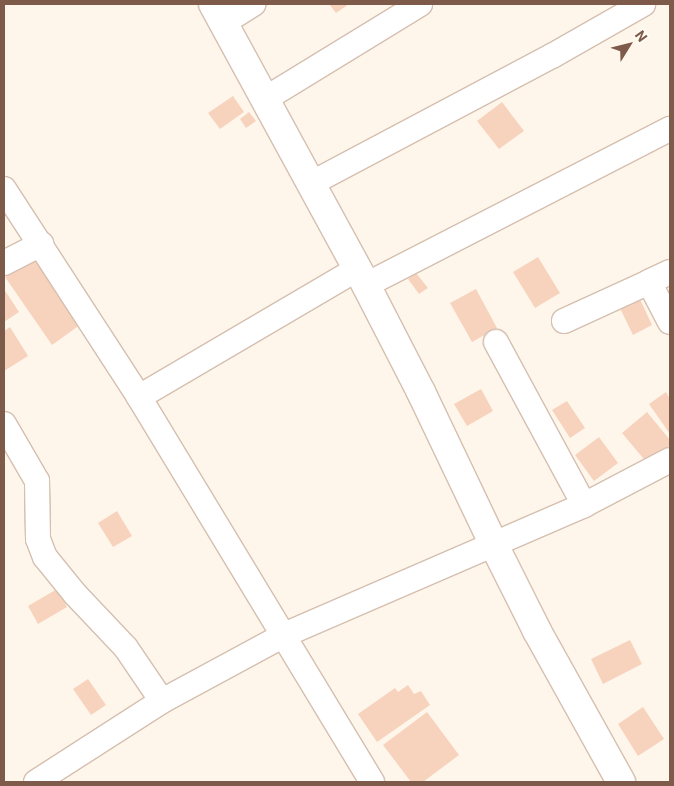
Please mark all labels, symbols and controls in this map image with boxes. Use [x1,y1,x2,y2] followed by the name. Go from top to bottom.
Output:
[604,20,654,70] north arrow
[632,27,651,45] text: N

